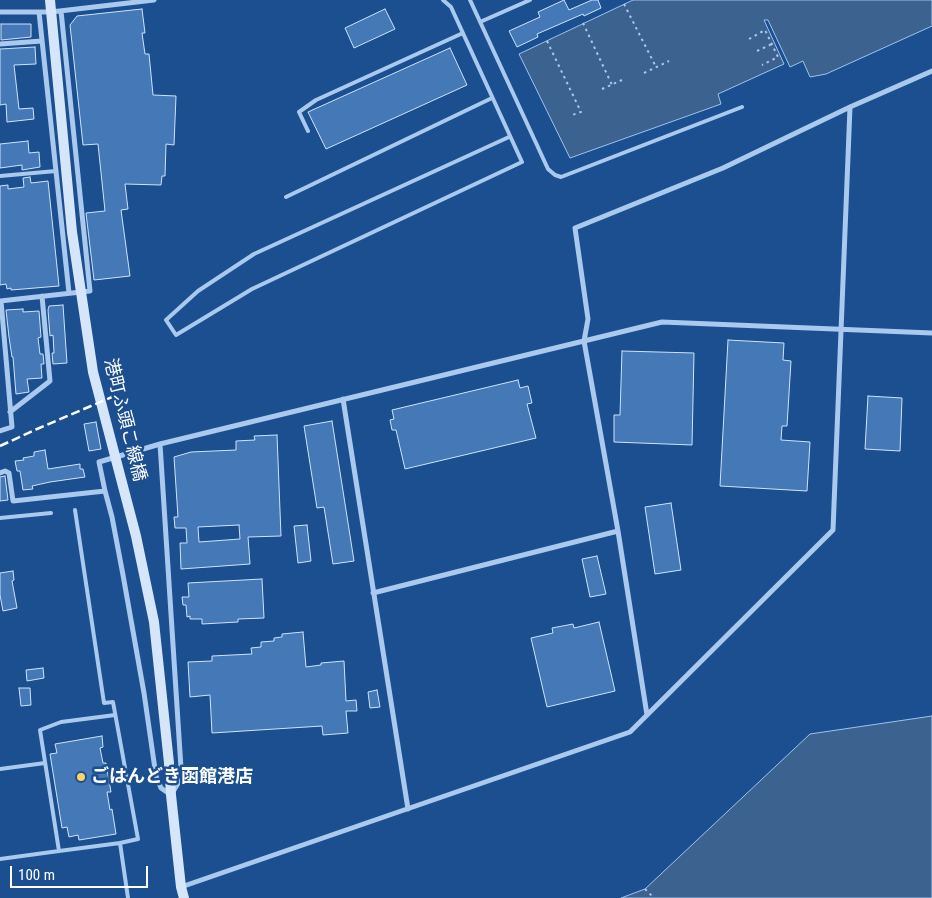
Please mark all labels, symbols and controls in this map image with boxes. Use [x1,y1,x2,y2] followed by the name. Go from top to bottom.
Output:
[98,356,150,484] street label: 港町ふ頭こ線橋
[91,766,253,788] place label: ごはんどき函館港店
[75,771,87,783] marker: ごはんどき函館港店
[12,856,150,888] scale bar
[18,866,55,884] text: 100 m

